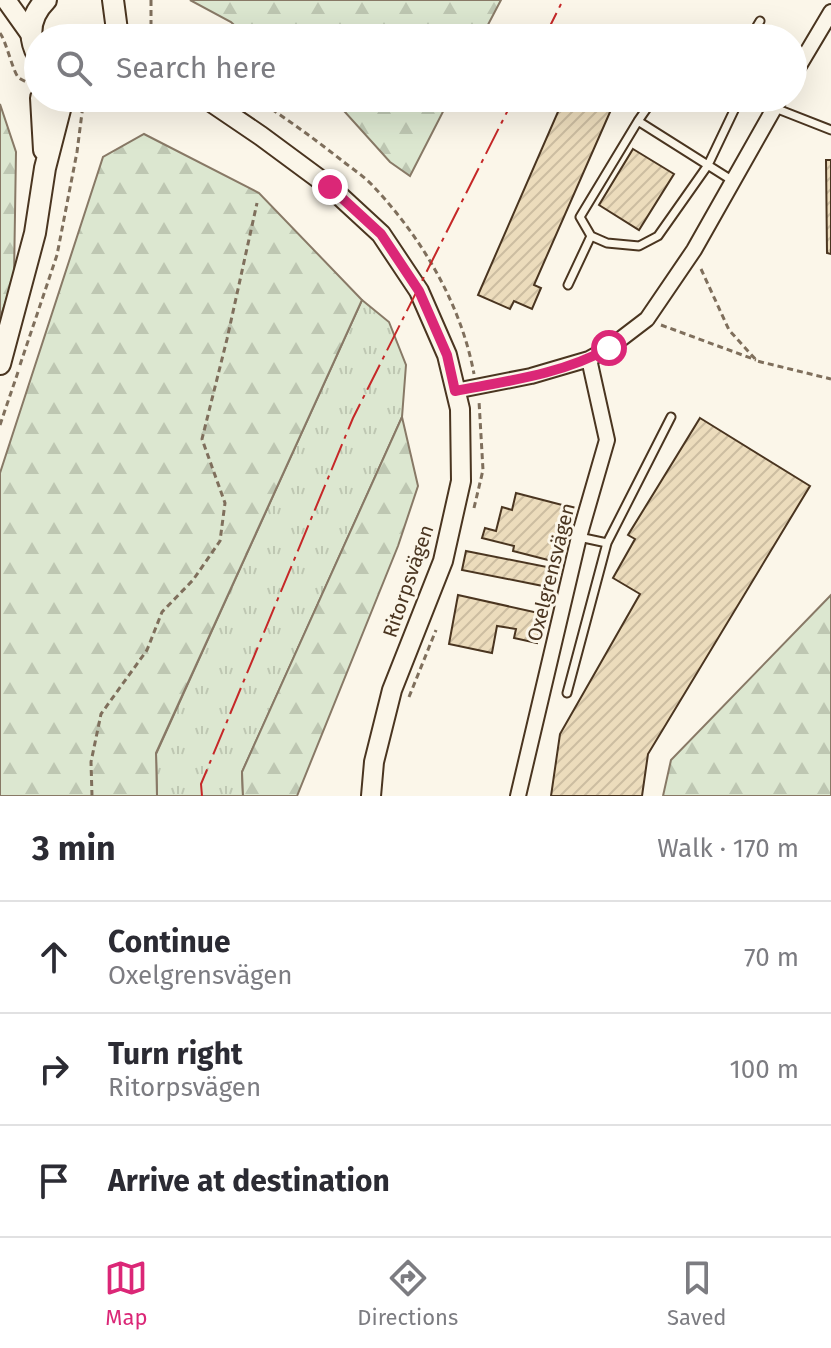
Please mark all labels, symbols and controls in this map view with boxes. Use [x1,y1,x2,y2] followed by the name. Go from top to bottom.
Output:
[24,24,807,112] search box
[52,46,96,90] icon: search
[116,50,276,86] text: Search here
[312,169,348,205] route end
[591,330,627,366] route start
[522,500,580,644] street label: Oxelgrensvägen
[377,521,439,641] street label: Ritorpsvägen
[32,828,116,869] text: 3 min
[657,833,799,864] text: Walk · 170 m
[108,924,231,960] text: Continue
[32,935,76,979] icon: ahead
[744,942,799,973] text: 70 m
[108,960,293,991] text: Oxelgrensvägen
[108,1036,243,1072] text: Turn right
[32,1047,76,1091] icon: right
[730,1054,799,1085] text: 100 m
[108,1072,261,1103] text: Ritorpsvägen
[32,1159,76,1203] icon: arrive
[108,1163,390,1199] text: Arrive at destination
[104,1256,148,1331] tab: Map
[357,1256,458,1331] tab: Directions
[667,1256,727,1331] tab: Saved

